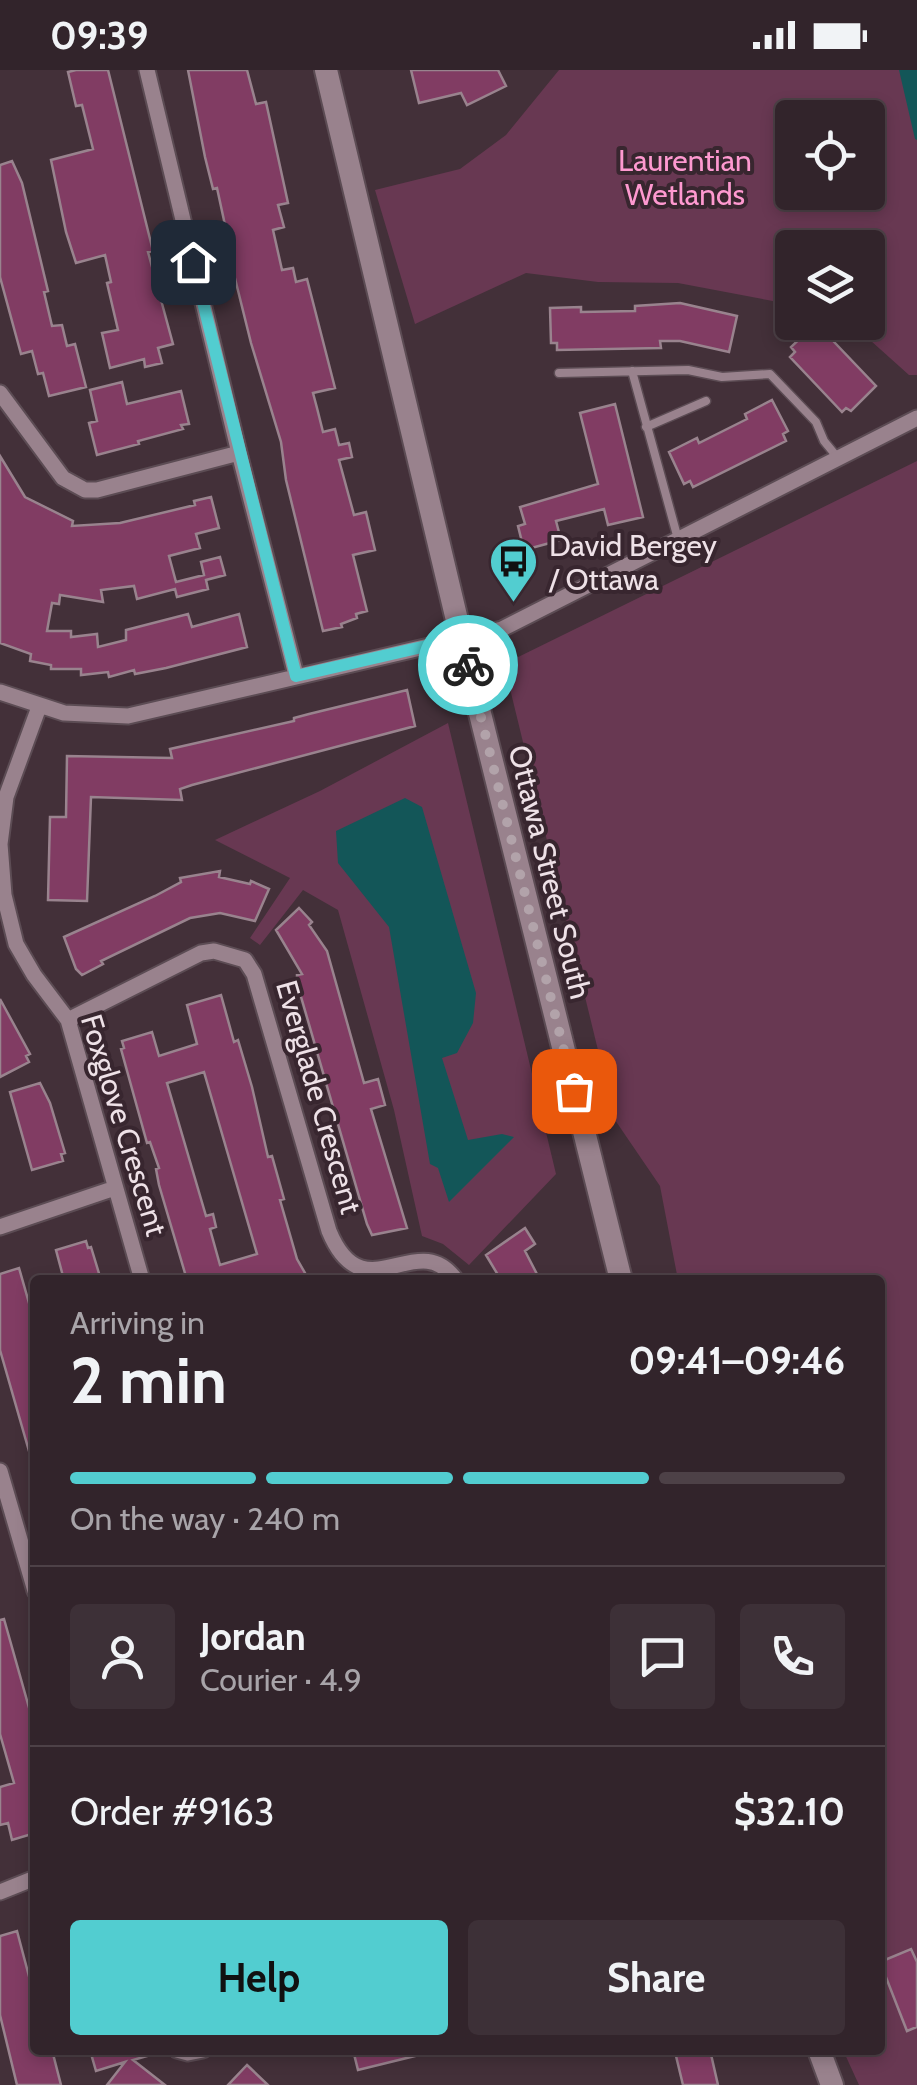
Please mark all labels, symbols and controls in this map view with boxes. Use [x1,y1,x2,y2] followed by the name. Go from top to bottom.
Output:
[50,12,148,59] text: 09:39
[775,100,885,340] map controls
[775,100,885,210] button: locate
[618,142,752,213] park label: Laurentian Wetlands
[151,220,236,305] pin
[775,230,885,340] button: layers
[166,235,221,290] icon: home
[548,527,717,598] place label: David Bergey / Ottawa
[488,536,540,604] bus stop icon: David Bergey / Ottawa
[418,615,518,715] courier
[441,638,496,693] icon: bike
[501,741,599,1003] street label: Ottawa Street South
[268,976,370,1218] street label: Everglade Crescent
[73,1010,175,1240] street label: Foxglove Crescent
[532,1049,617,1134] pin
[547,1064,602,1119] icon: bag
[70,1303,205,1342] text: Arriving in
[628,1337,845,1384] text: 09:41–09:46
[70,1340,227,1419] text: 2 min
[70,1499,340,1538] text: On the way · 240 m
[70,1604,175,1709] button: person
[610,1604,715,1709] button: chat
[740,1604,845,1709] button: phone
[200,1613,306,1660] text: Jordan
[200,1660,362,1699] text: Courier · 4.9
[70,1788,274,1835] text: Order #9163
[734,1788,845,1835] text: $32.10
[70,1920,448,2035] button: Help
[468,1920,845,2035] button: Share

